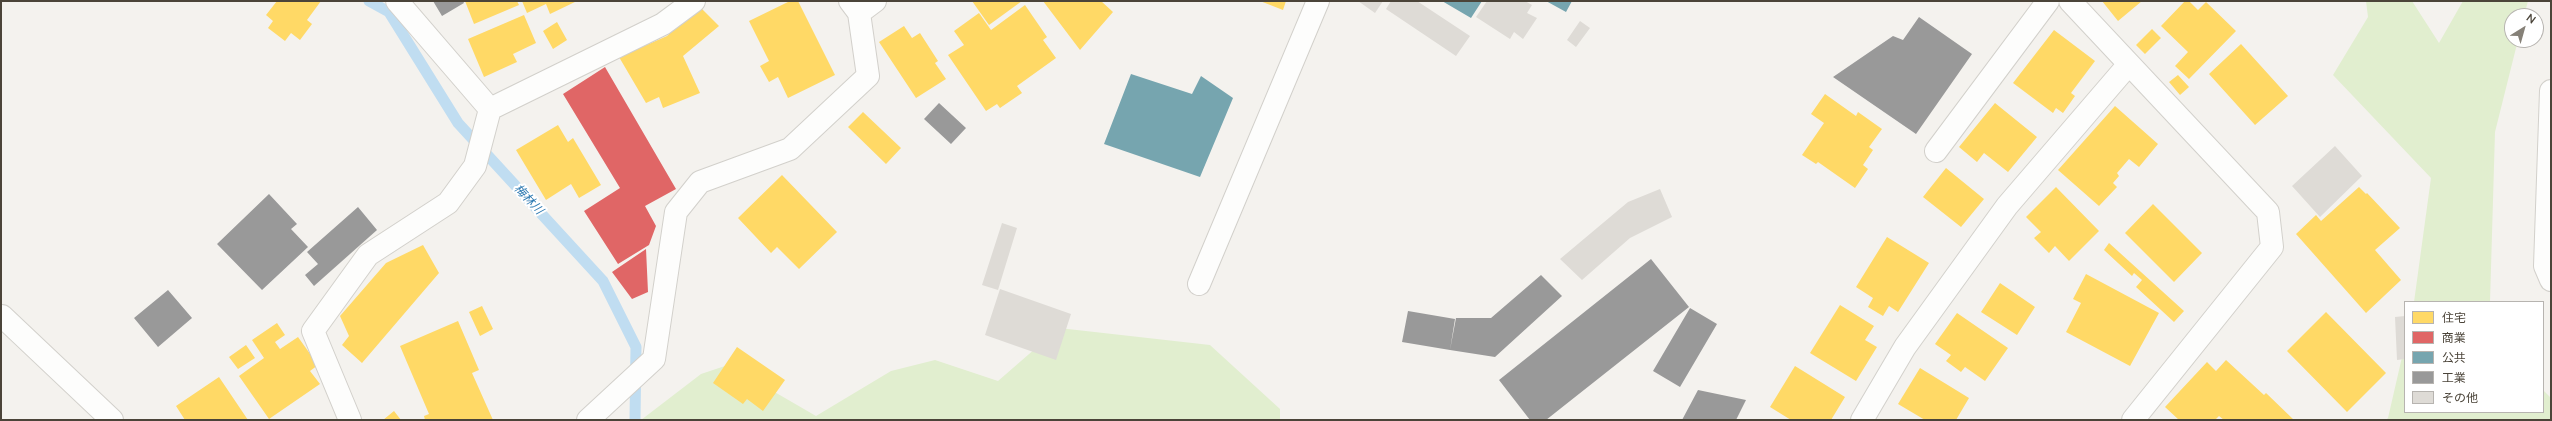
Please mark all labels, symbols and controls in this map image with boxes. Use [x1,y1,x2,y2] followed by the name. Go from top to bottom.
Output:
[2504,8,2544,48] north arrow
[2523,10,2539,27] text: N
[510,182,546,218] water label: 梅林川
[2404,301,2544,413] legend
[2442,310,2466,326] text: 住宅
[2442,330,2466,346] text: 商業
[2442,350,2466,366] text: 公共
[2442,370,2466,386] text: 工業
[2442,390,2478,406] text: その他

